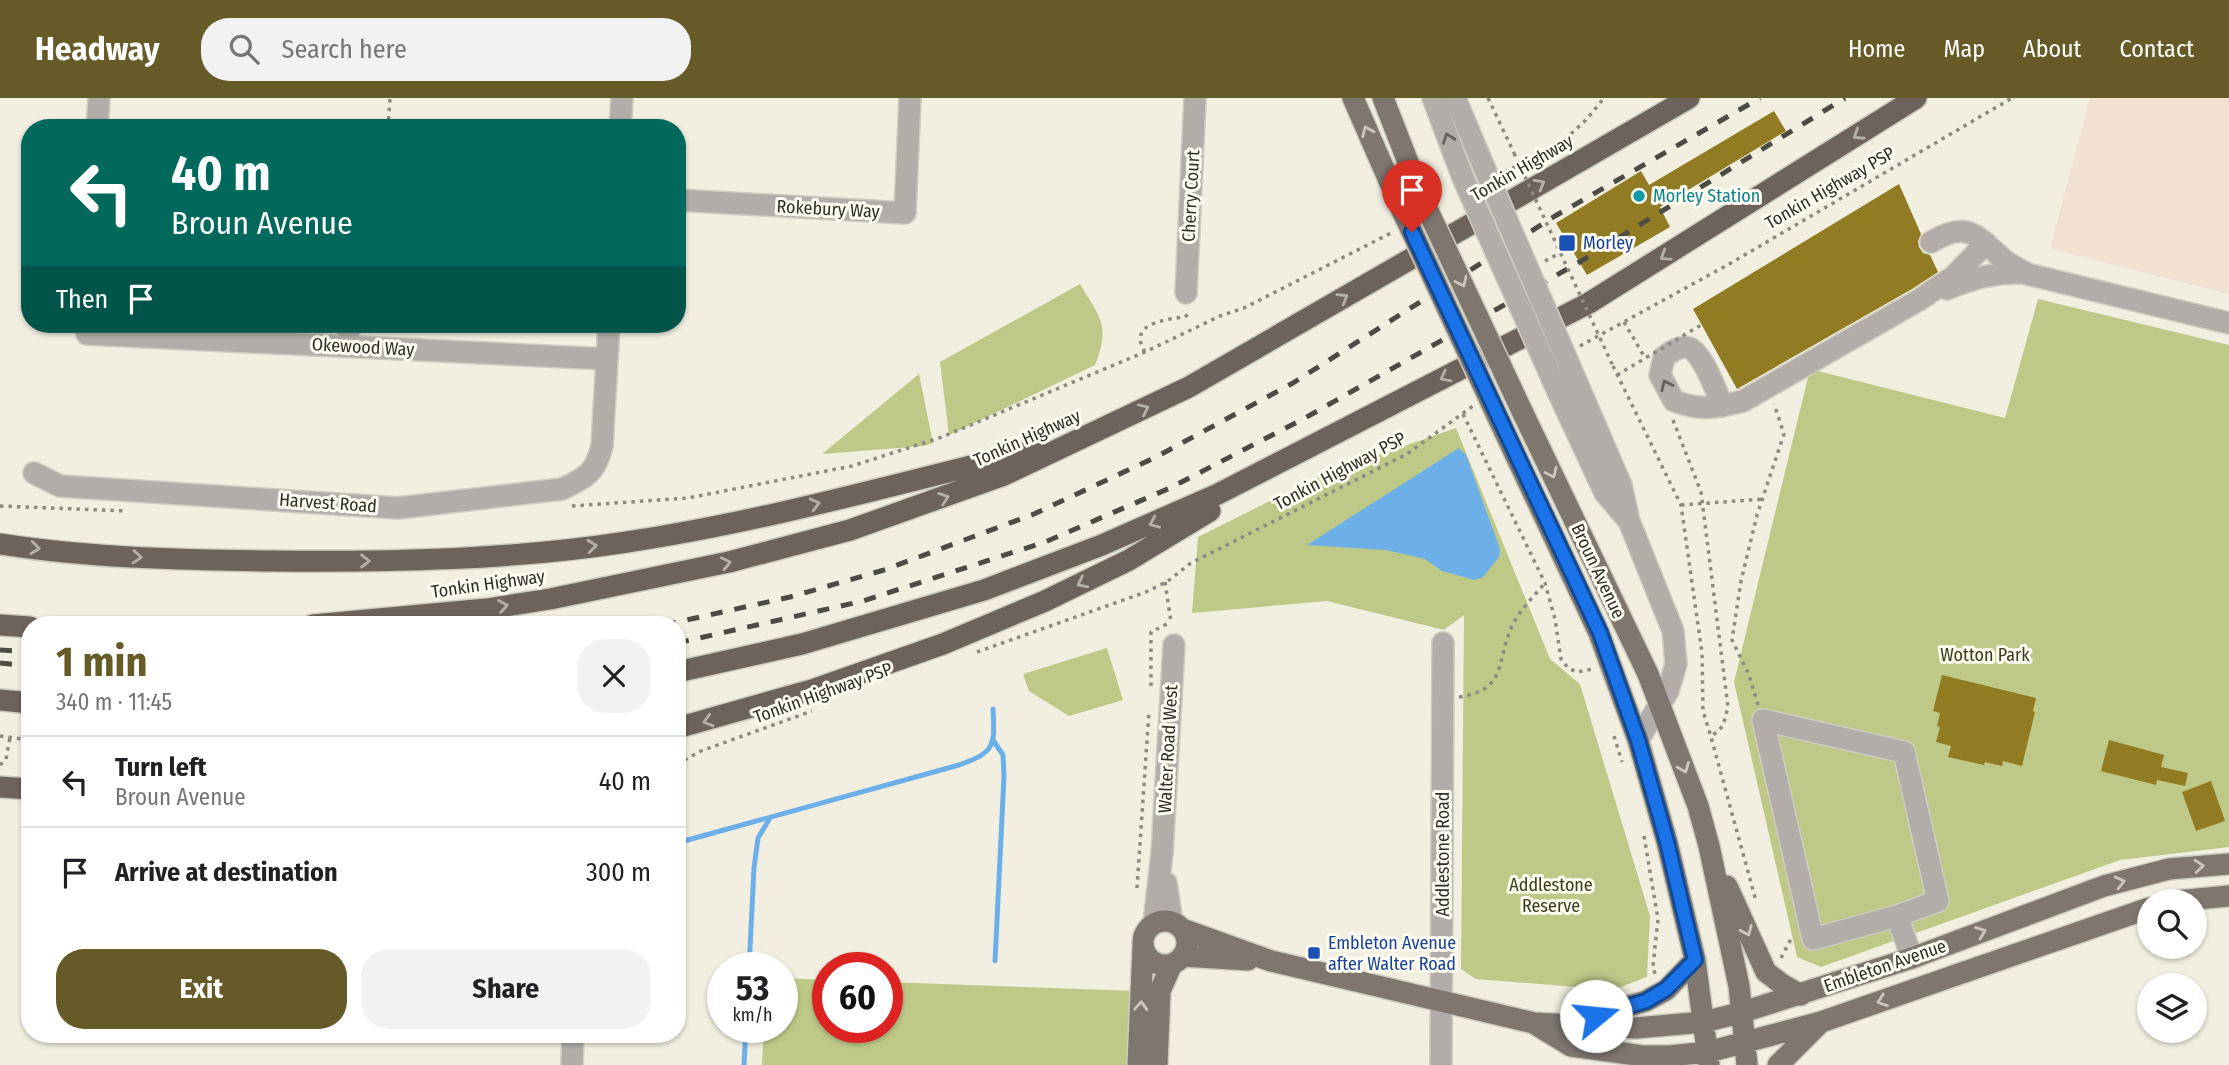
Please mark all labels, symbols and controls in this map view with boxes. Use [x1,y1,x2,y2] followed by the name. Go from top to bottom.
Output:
[201,18,691,81] search box
[35,29,159,69] text: Headway
[225,30,263,68] icon: search
[281,34,407,65] text: Search here
[1848,35,1905,63] text: Home
[1943,35,1985,63] text: Map
[2023,35,2081,63] text: About
[2119,35,2194,63] text: Contact
[1361,125,1375,138] one-way arrow
[1853,126,1866,139] one-way arrow
[1467,130,1577,206] street label: Tonkin Highway
[1442,132,1456,144] one-way arrow
[1761,142,1899,234] street label: Tonkin Highway PSP
[171,144,271,203] text: 40 m
[56,147,147,238] icon: left
[1178,149,1204,243] street label: Cherry Court
[1382,160,1442,232] pin
[1393,171,1431,209] icon: arrive
[1532,179,1545,192] one-way arrow
[1653,185,1760,207] place label: Morley Station
[1631,188,1647,204] marker: Morley Station
[776,195,880,223] street label: Rokebury Way
[171,204,353,242] text: Broun Avenue
[1583,232,1633,254] place label: Morley
[1557,233,1577,253] marker: Morley
[1660,247,1673,260] one-way arrow
[1453,275,1467,287] one-way arrow
[122,280,160,318] icon: arrive
[56,284,108,315] text: Then
[1335,294,1348,307] one-way arrow
[311,333,415,361] street label: Okewood Way
[1440,369,1452,383] one-way arrow
[1660,380,1674,392] one-way arrow
[1137,404,1150,418] one-way arrow
[970,405,1084,471] street label: Tonkin Highway
[1270,427,1410,515] street label: Tonkin Highway PSP
[1543,466,1557,478] one-way arrow
[278,489,378,517] street label: Harvest Road
[937,492,949,506] one-way arrow
[809,498,821,512] one-way arrow
[1149,515,1161,529] one-way arrow
[1566,520,1630,622] street label: Broun Avenue
[587,539,598,554] one-way arrow
[29,540,41,555] one-way arrow
[132,549,143,564] one-way arrow
[360,553,371,569] one-way arrow
[720,557,732,571] one-way arrow
[430,565,546,603] street label: Tonkin Highway
[1077,575,1089,589] one-way arrow
[497,599,508,614] one-way arrow
[56,637,147,687] text: 1 min
[577,639,651,713] button: close
[1940,644,2030,666] park label: Wotton Park
[751,658,895,728] street label: Tonkin Highway PSP
[1154,684,1182,814] street label: Walter Road West
[56,688,172,716] text: 340 m · 11:45
[703,712,715,727] one-way arrow
[115,752,207,783] text: Turn left
[1675,761,1689,773] one-way arrow
[56,763,94,801] icon: left
[599,766,651,797] text: 40 m
[115,783,246,811] text: Broun Avenue
[1432,791,1454,917] street label: Addlestone Road
[56,854,94,892] icon: arrive
[115,857,338,888] text: Arrive at destination
[586,857,651,888] text: 300 m
[2194,859,2205,874] one-way arrow
[1509,874,1593,917] park label: Addlestone Reserve
[2114,876,2126,890] one-way arrow
[2137,889,2207,1043] map controls
[2137,889,2207,959] button: search
[1739,923,1753,936] one-way arrow
[1974,926,1986,940] one-way arrow
[1328,932,1456,975] place label: Embleton Avenue after Walter Road
[1821,935,1949,997] street label: Embleton Avenue
[1306,945,1322,961] marker: Embleton Avenue after Walter Road
[56,949,347,1029] button: Exit
[361,949,651,1029] button: Share
[812,952,903,1043] speed limit sign: 60
[736,967,769,1009] text: 53
[2137,973,2207,1043] button: layers
[1559,979,1633,1053] position arrow
[1877,993,1889,1007] one-way arrow
[1133,1000,1148,1011] one-way arrow
[732,1004,773,1026] text: km/h

